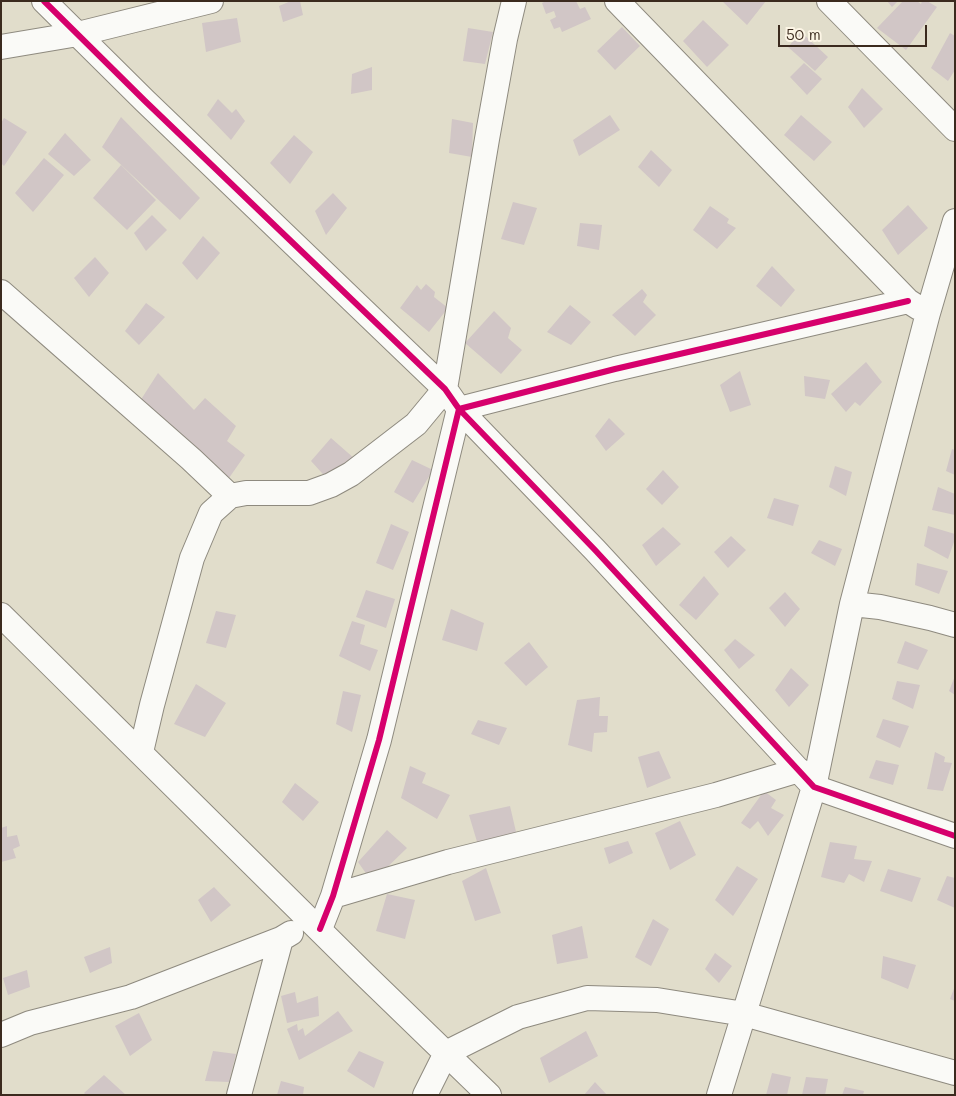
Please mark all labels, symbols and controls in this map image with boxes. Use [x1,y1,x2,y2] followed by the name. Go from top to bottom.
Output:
[781,15,930,47] scale bar
[786,24,821,44] text: 50 m

